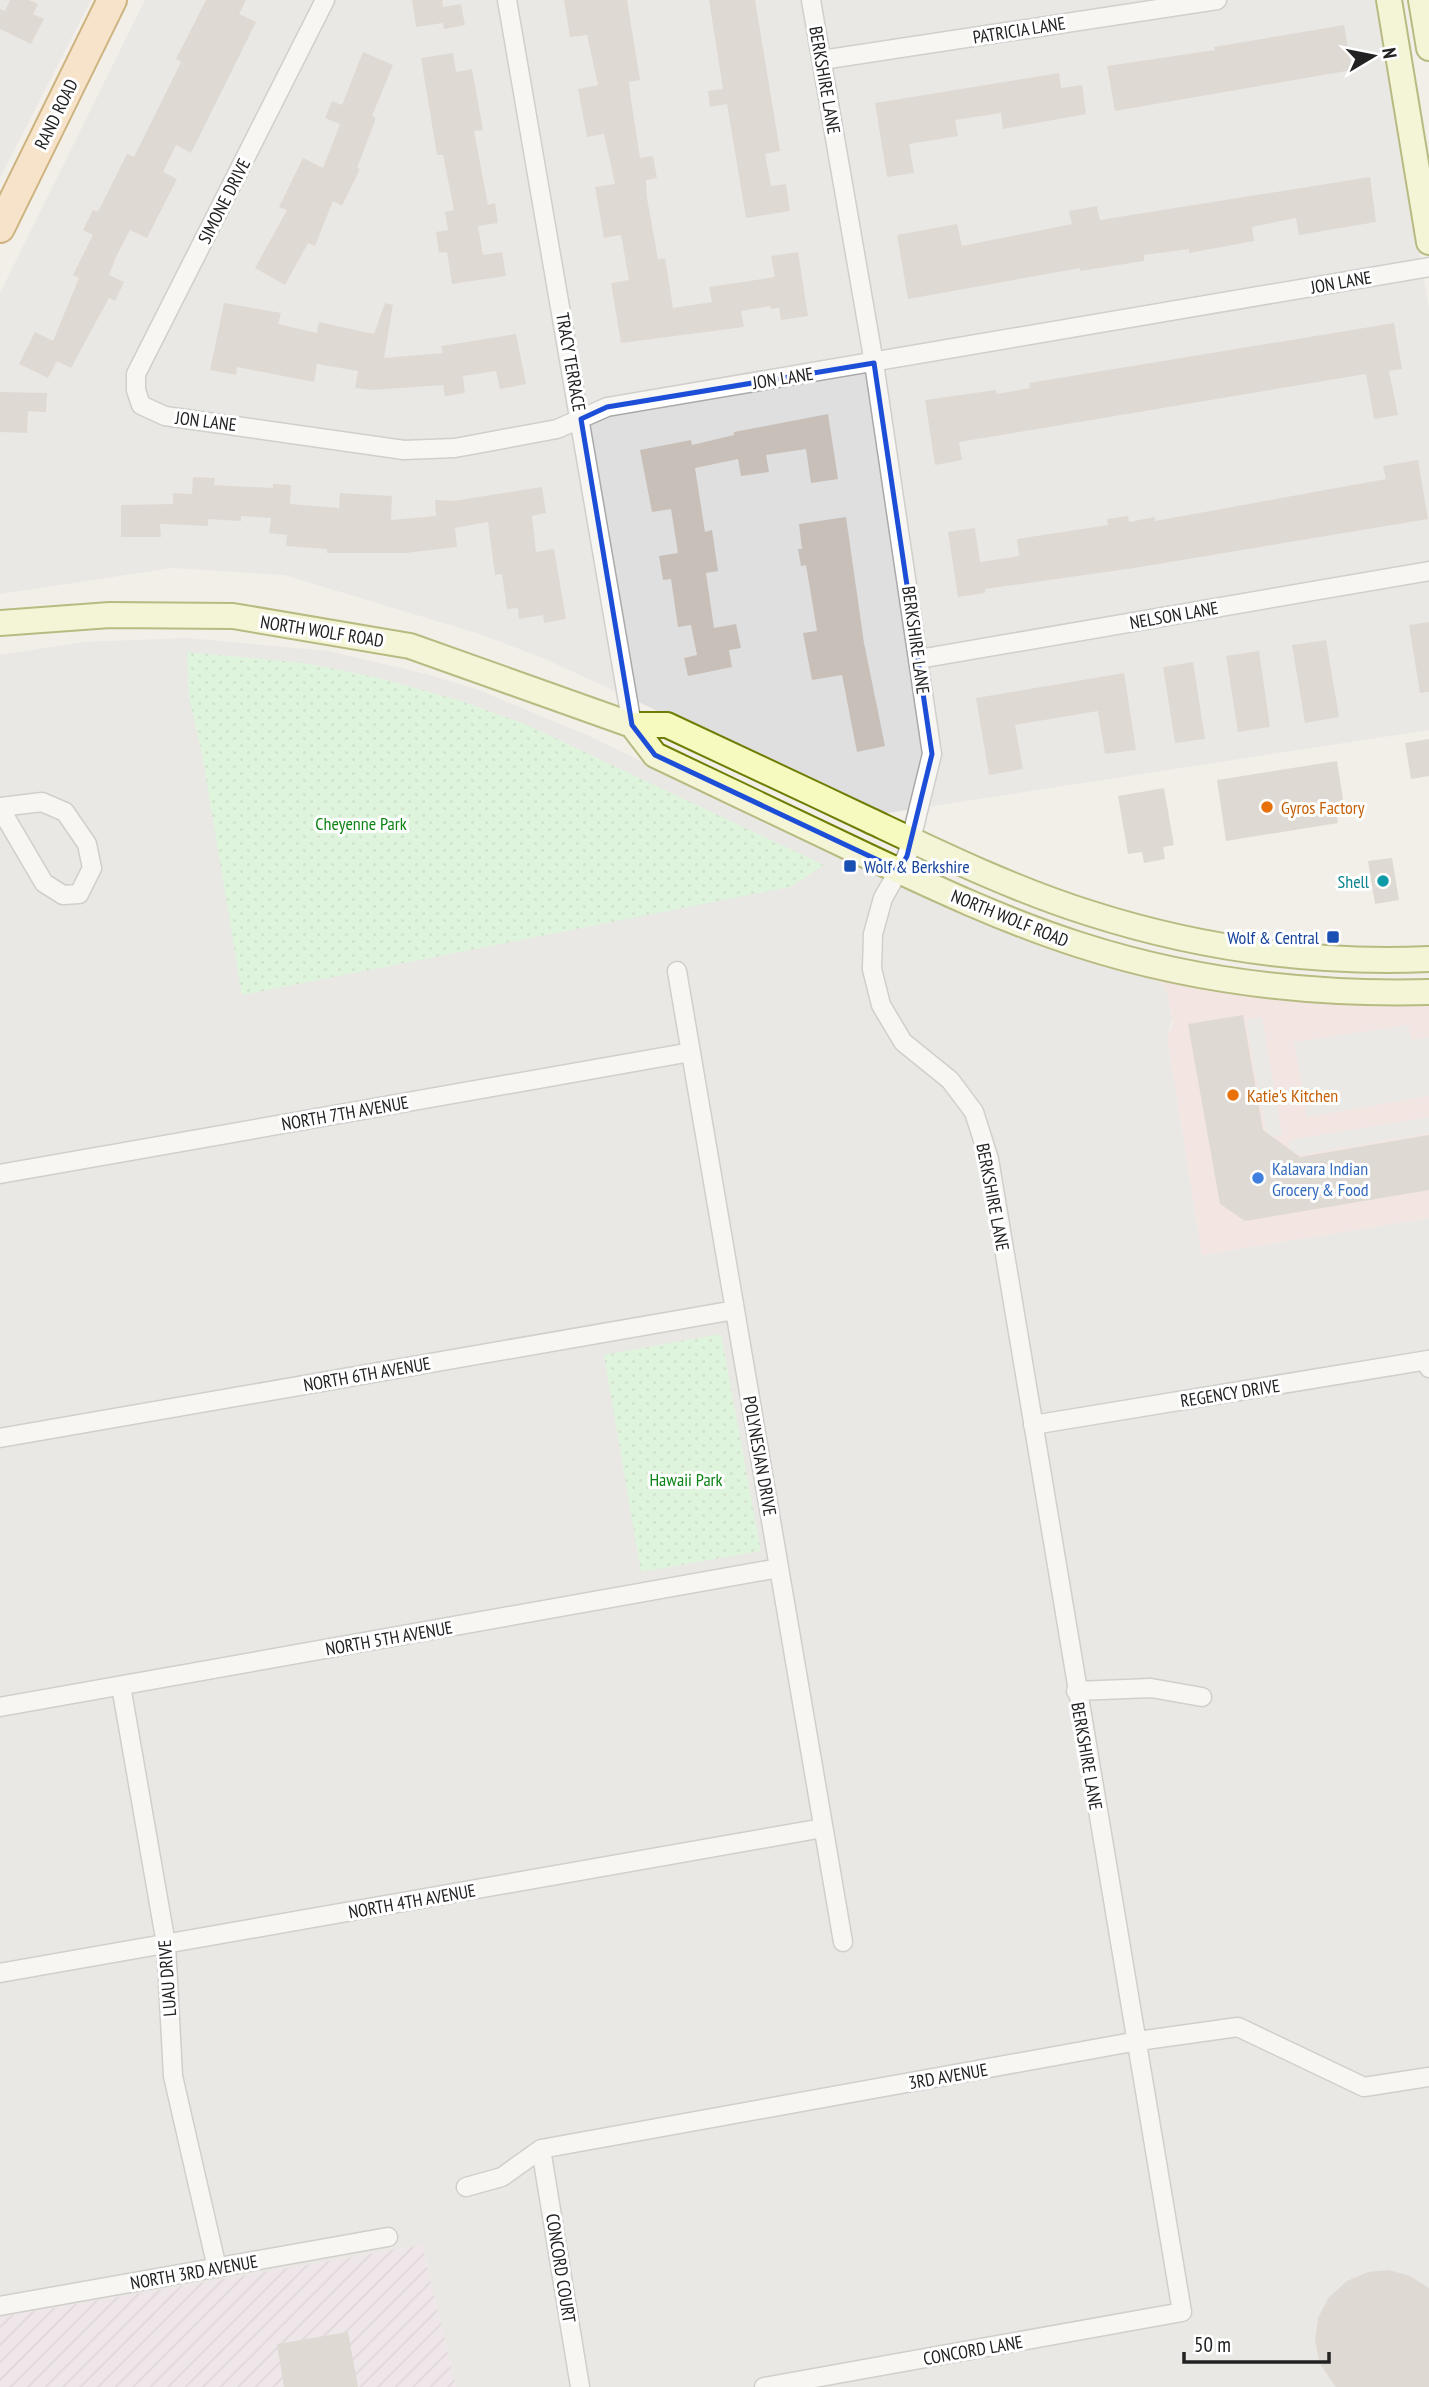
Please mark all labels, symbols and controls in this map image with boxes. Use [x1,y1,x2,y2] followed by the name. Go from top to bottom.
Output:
[971,11,1067,49] street label: PATRICIA LANE
[1338,21,1408,91] north arrow
[804,24,846,136] street label: BERKSHIRE LANE
[1377,46,1402,60] text: N
[29,75,83,153] street label: RAND ROAD
[193,154,255,248] street label: SIMONE DRIVE
[1308,265,1373,299] street label: JON LANE
[551,311,591,413] street label: TRACY TERRACE
[750,362,815,394] street label: JON LANE
[173,406,238,436] street label: JON LANE
[897,584,935,696] street label: BERKSHIRE LANE
[1128,596,1220,634] street label: NELSON LANE
[259,610,385,652] street label: NORTH WOLF ROAD
[1281,796,1365,819] place label: Gyros Factory
[1259,799,1275,815] marker: Gyros Factory
[315,812,407,835] park label: Cheyenne Park
[864,855,970,878] place label: Wolf & Berkshire
[842,858,858,874] marker: Wolf & Berkshire
[1338,870,1370,893] place label: Shell
[1375,873,1391,889] marker: Shell
[948,884,1072,952] street label: NORTH WOLF ROAD
[1227,926,1320,949] place label: Wolf & Central
[1325,929,1341,945] marker: Wolf & Central
[1247,1084,1338,1107] place label: Katie's Kitchen
[1225,1087,1241,1103] marker: Katie's Kitchen
[280,1091,410,1135] street label: NORTH 7TH AVENUE
[971,1141,1015,1253] street label: BERKSHIRE LANE
[1272,1157,1369,1201] place label: Kalavara Indian Grocery & Food
[1250,1170,1266,1186] marker: Kalavara Indian Grocery & Food
[302,1352,432,1396] street label: NORTH 6TH AVENUE
[1179,1374,1281,1412] street label: REGENCY DRIVE
[738,1394,782,1518] street label: POLYNESIAN DRIVE
[649,1468,723,1491] park label: Hawaii Park
[324,1616,454,1660] street label: NORTH 5TH AVENUE
[1066,1700,1108,1812] street label: BERKSHIRE LANE
[347,1879,477,1923] street label: NORTH 4TH AVENUE
[153,1939,181,2017] street label: LUAU DRIVE
[907,2058,989,2094] street label: 3RD AVENUE
[541,2212,581,2324] street label: CONCORD COURT
[128,2249,260,2295] street label: NORTH 3RD AVENUE
[1184,2320,1329,2364] scale bar
[921,2330,1025,2370] street label: CONCORD LANE
[1194,2331,1231,2358] text: 50 m

